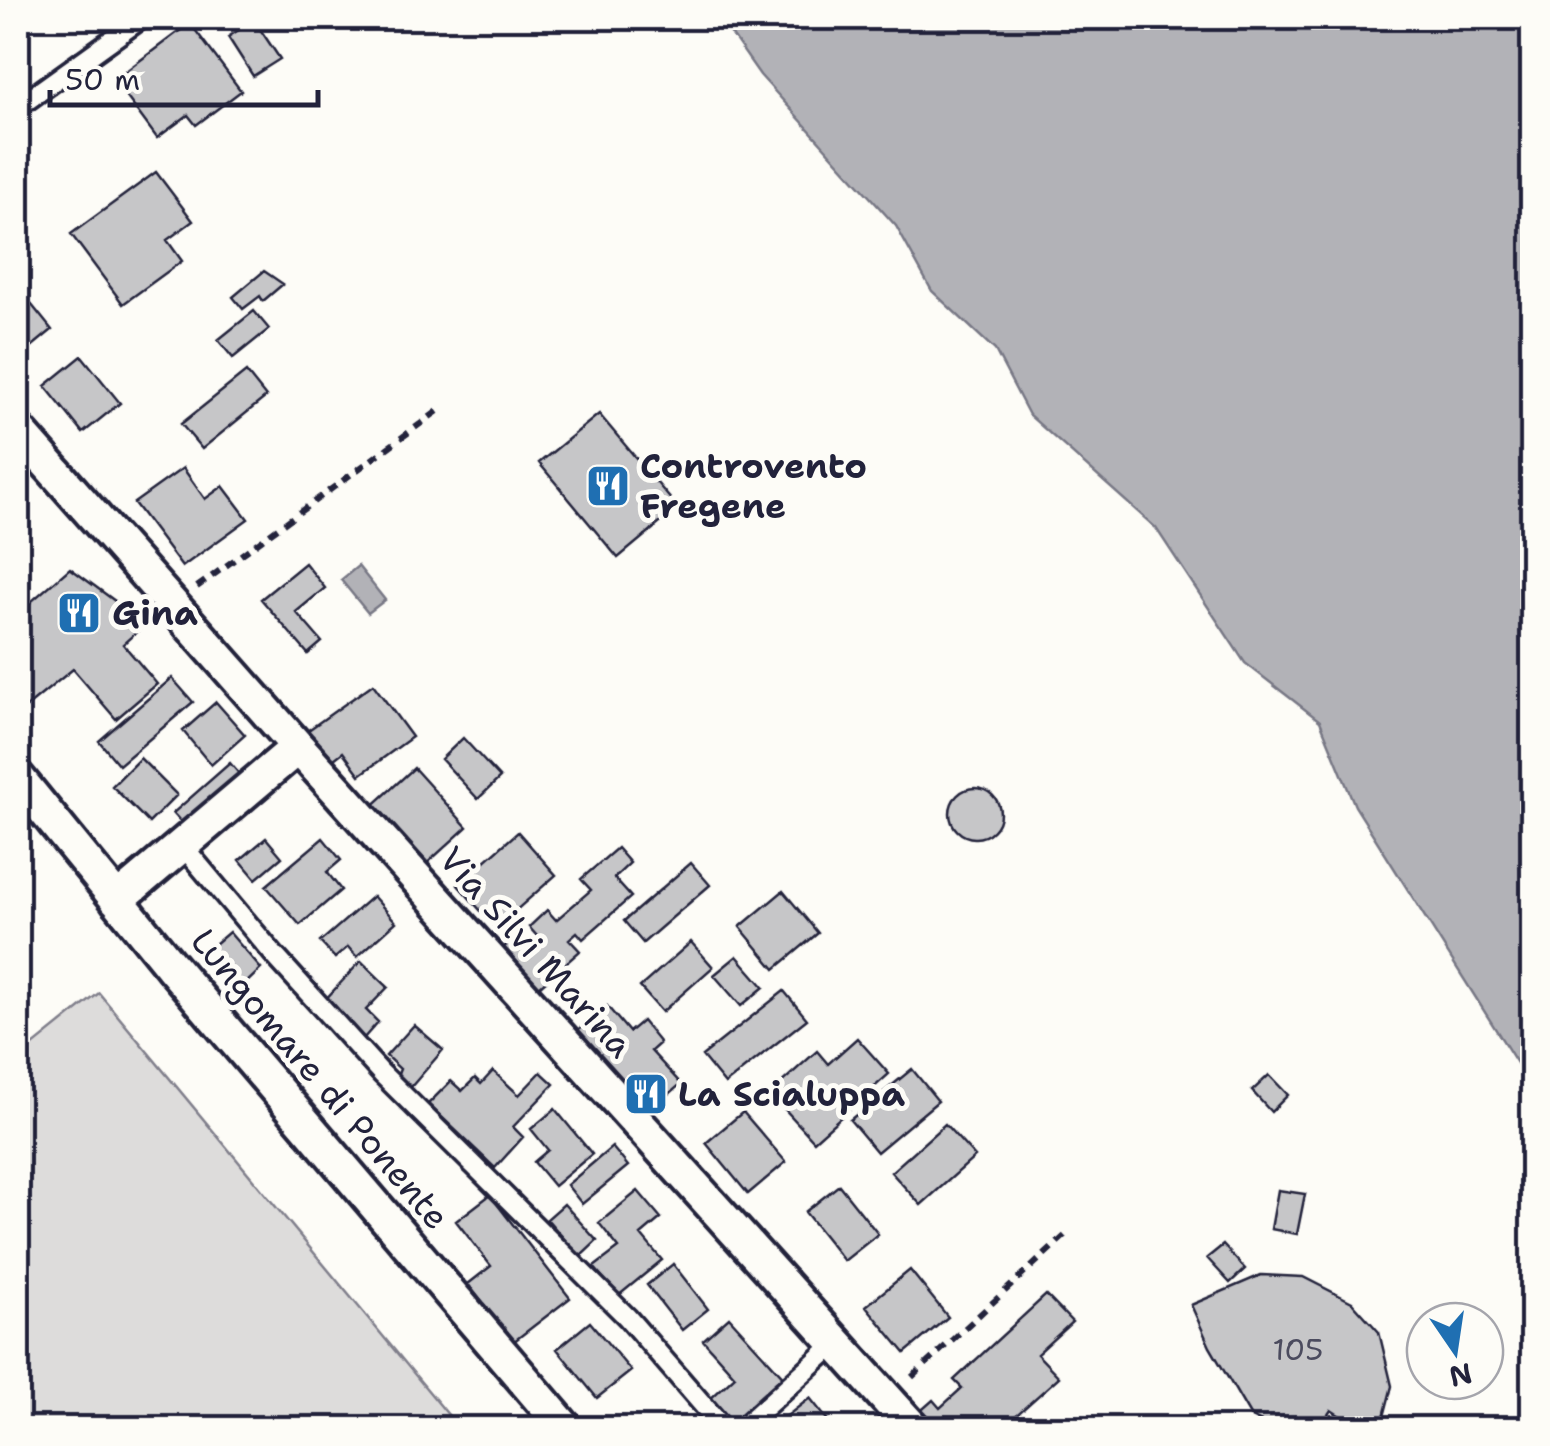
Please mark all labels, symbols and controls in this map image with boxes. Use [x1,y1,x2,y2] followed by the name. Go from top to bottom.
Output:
[50,45,318,107] scale bar
[65,59,140,100] text: 50 m
[640,442,867,529] place label: Controvento Fregene
[585,463,631,509] restaurant icon: Controvento Fregene
[112,589,198,636] place label: Gina
[56,590,102,636] restaurant icon: Gina
[429,836,644,1067] street label: Via Silvi Marina
[181,918,460,1239] street label: Lungomare di Ponente
[678,1070,905,1117] place label: La Scialuppa
[623,1071,669,1117] restaurant icon: La Scialuppa
[1405,1301,1505,1401] north arrow
[1273,1329,1323,1370] house number: 105
[1446,1354,1476,1396] text: N

